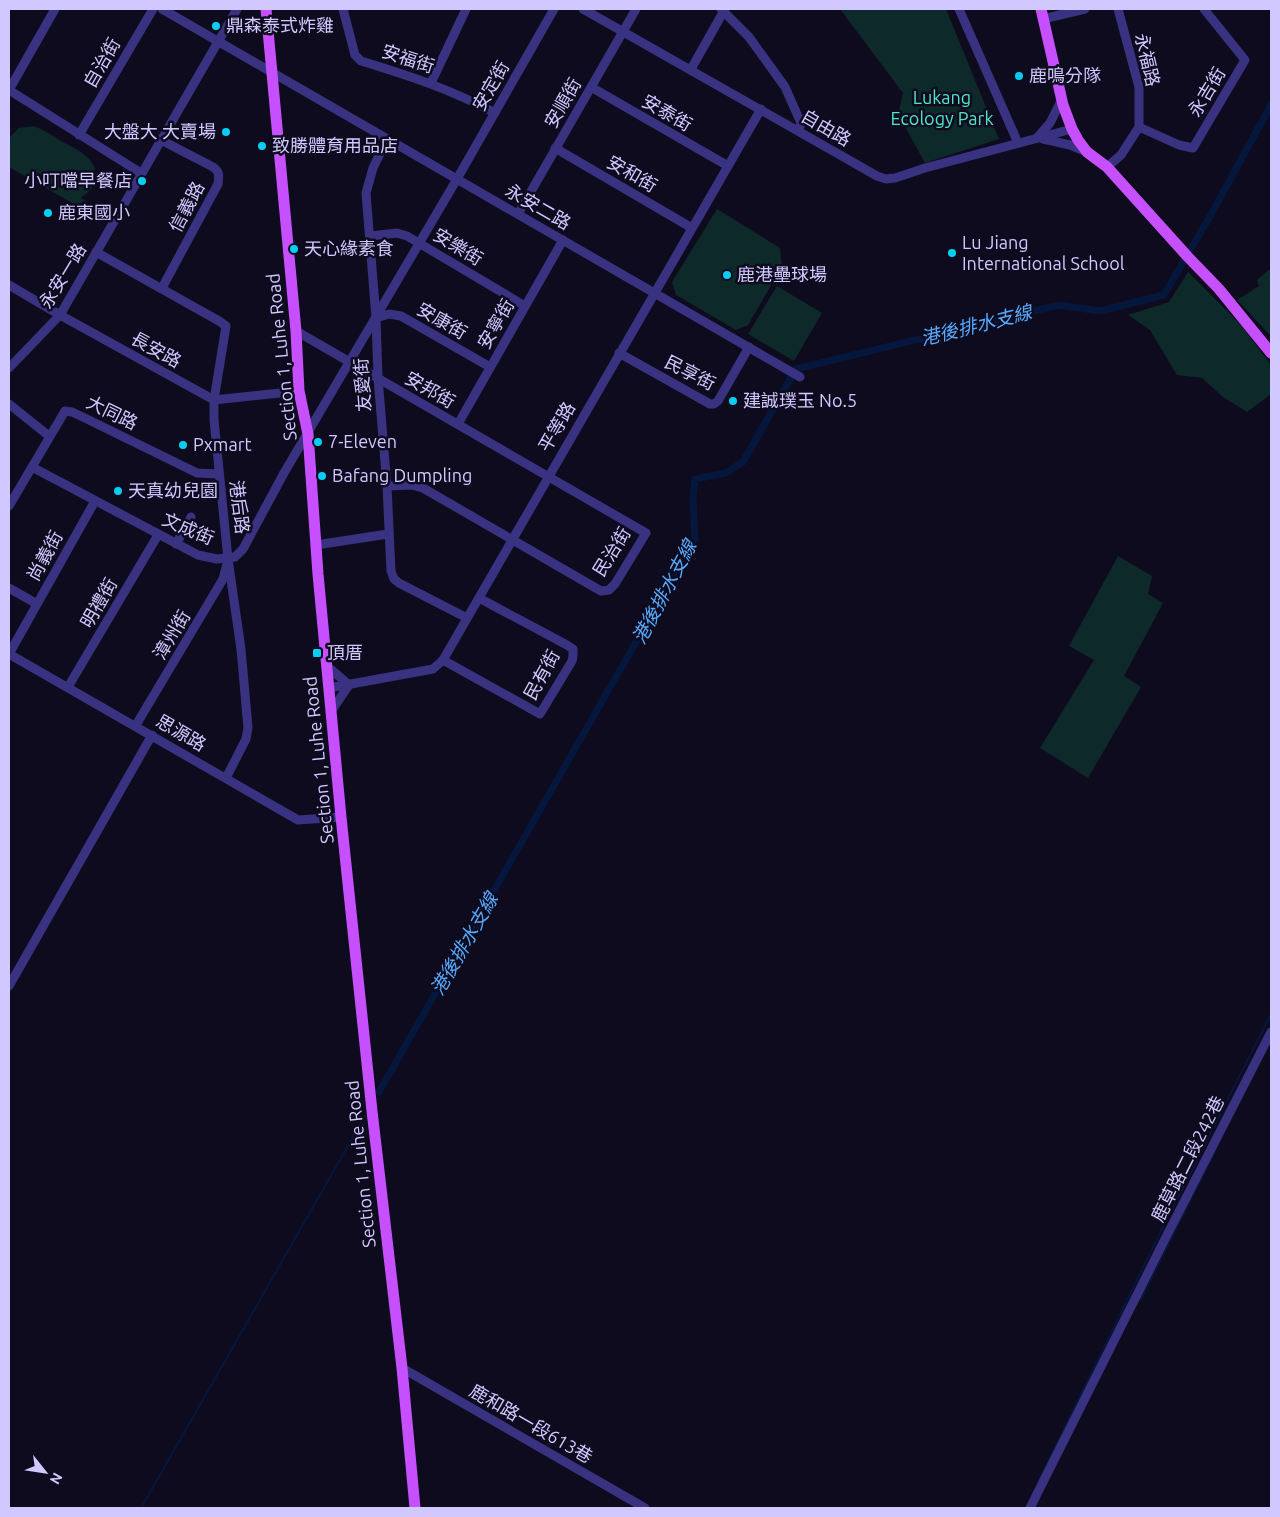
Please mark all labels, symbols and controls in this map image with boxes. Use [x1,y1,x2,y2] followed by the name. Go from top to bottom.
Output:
[226,15,334,35] place label: 鼎森泰式炸雞
[210,20,222,32] marker: 鼎森泰式炸雞
[1132,31,1164,88] street label: 永福路
[79,34,123,91] street label: 自治街
[380,40,437,76] street label: 安福街
[468,57,512,114] street label: 安定街
[1184,63,1229,120] street label: 永吉街
[1029,65,1101,85] place label: 鹿鳴分隊
[1013,70,1025,82] marker: 鹿鳴分隊
[540,74,584,131] street label: 安順街
[890,87,994,128] park label: Lukang Ecology Park
[639,90,696,134] street label: 安泰街
[798,105,855,149] street label: 自由路
[104,121,216,141] place label: 大盤大 大賣場
[220,126,232,138] marker: 大盤大 大賣場
[272,135,398,155] place label: 致勝體育用品店
[256,140,268,152] marker: 致勝體育用品店
[604,151,661,195] street label: 安和街
[24,170,132,190] place label: 小叮噹早餐店
[136,175,148,187] marker: 小叮噹早餐店
[165,178,208,235] street label: 信義路
[502,179,575,233] street label: 永安二路
[58,202,130,222] place label: 鹿東國小
[42,207,54,219] marker: 鹿東國小
[430,224,487,269] street label: 安樂街
[962,232,1125,273] place label: Lu Jiang International School
[304,238,394,258] place label: 天心緣素食
[35,239,89,311] street label: 永安一路
[288,243,300,255] marker: 天心緣素食
[946,247,958,259] marker: Lu Jiang International School
[737,264,827,284] place label: 鹿港壘球場
[721,269,733,281] marker: 鹿港壘球場
[262,272,300,442] street label: Section 1, Luhe Road
[473,295,517,352] street label: 安寧街
[414,298,471,342] street label: 安康街
[918,300,1036,349] water label: 港後排水支線
[128,327,185,371] street label: 長安路
[662,351,719,393] street label: 民享街
[350,357,374,413] street label: 友愛街
[402,367,459,411] street label: 安邦街
[743,390,857,410] place label: 建誠璞玉 No.5
[84,391,141,433] street label: 大同路
[727,395,739,407] marker: 建誠璞玉 No.5
[534,398,578,455] street label: 平等路
[328,431,397,451] place label: 7-Eleven
[193,434,252,454] place label: Pxmart
[312,436,324,448] marker: 7-Eleven
[177,439,189,451] marker: Pxmart
[332,465,472,485] place label: Bafang Dumpling
[316,470,328,482] marker: Bafang Dumpling
[227,479,253,535] street label: 港后路
[128,480,218,500] place label: 天真幼兒園
[112,485,124,497] marker: 天真幼兒園
[160,508,217,548] street label: 文成街
[588,523,634,580] street label: 民治街
[22,527,66,584] street label: 尚義街
[628,535,701,647] water label: 港後排水支線
[76,574,120,631] street label: 明禮街
[149,606,194,663] street label: 漳州街
[327,642,363,662] place label: 頂厝
[519,646,563,703] street label: 民有街
[311,647,323,659] marker: 頂厝
[299,675,337,845] street label: Section 1, Luhe Road
[153,710,210,754] street label: 思源路
[426,887,503,999] water label: 港後排水支線
[341,1079,379,1249] street label: Section 1, Luhe Road
[1147,1092,1227,1225] street label: 鹿草路二段242巷
[467,1380,596,1466] street label: 鹿和路一段613巷
[20,1447,70,1497] north arrow
[47,1470,66,1487] text: N

